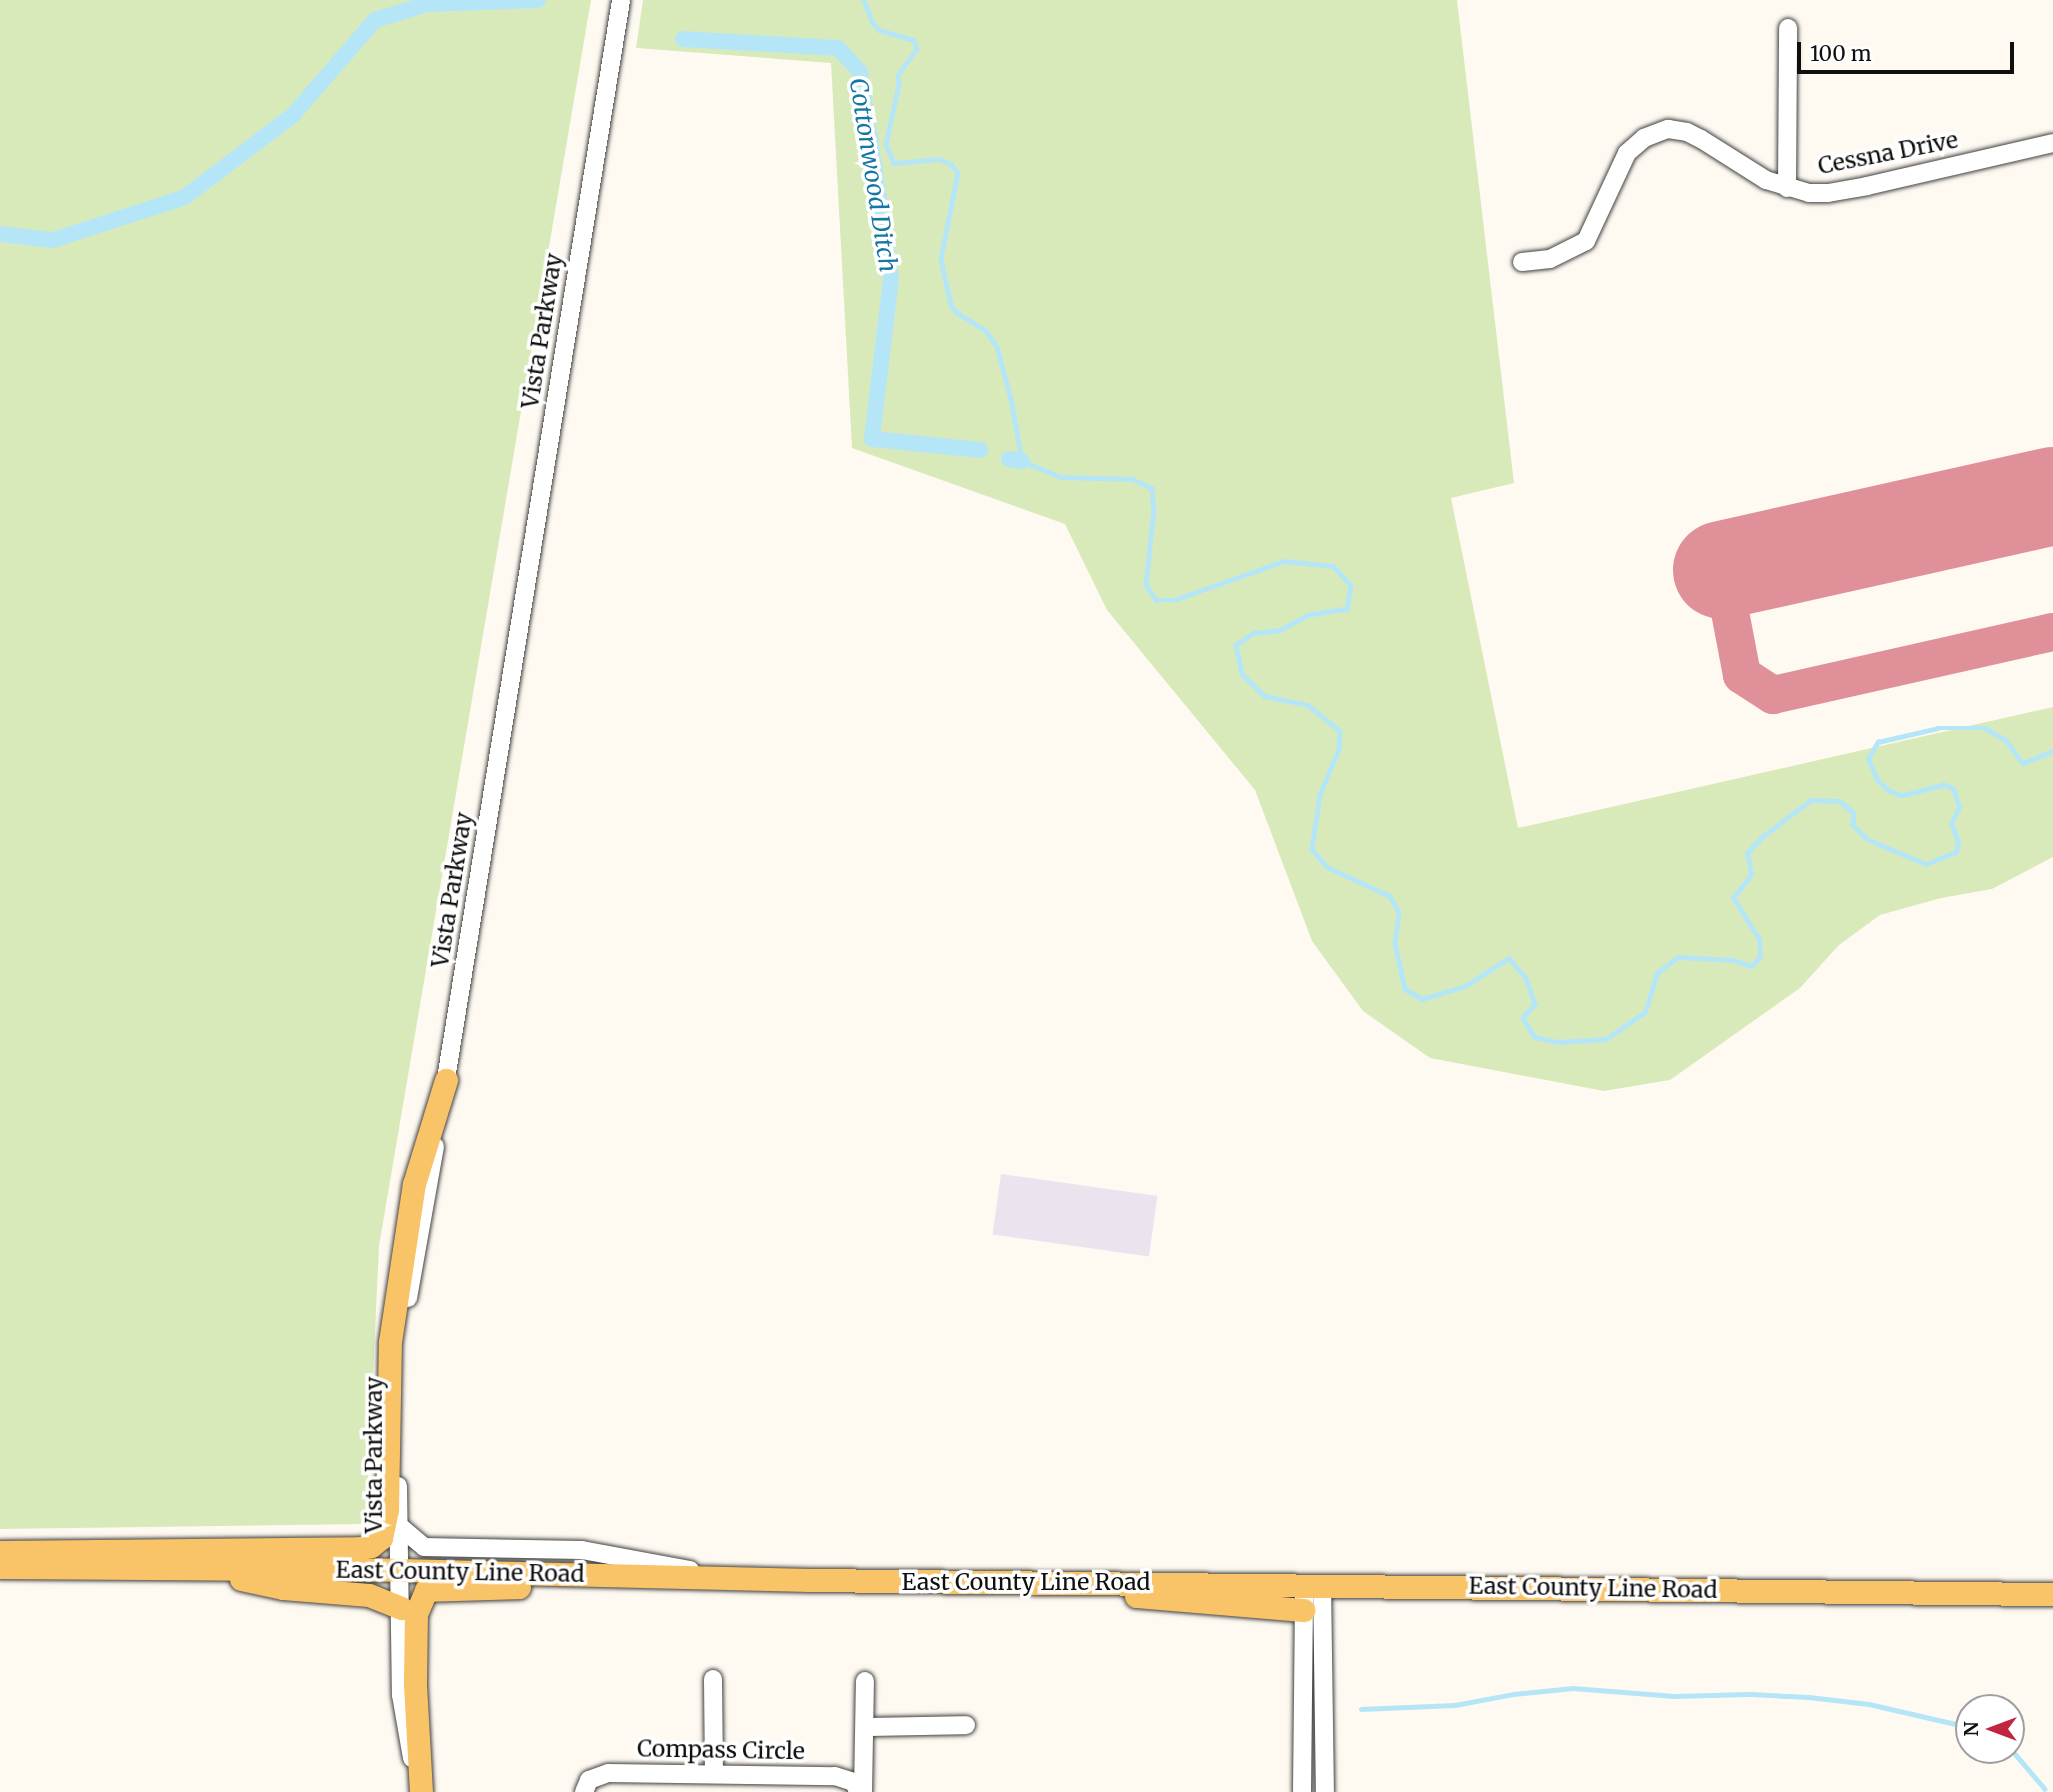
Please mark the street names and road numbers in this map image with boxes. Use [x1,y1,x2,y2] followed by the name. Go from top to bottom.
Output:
[1816,126,1960,180] street label: Cessna Drive
[516,252,568,410] street label: Vista Parkway
[426,811,478,969] street label: Vista Parkway
[360,1377,388,1533] street label: Vista Parkway
[335,1556,585,1588] street label: East County Line Road
[902,1568,1150,1596] street label: East County Line Road
[1468,1572,1718,1604] street label: East County Line Road
[637,1735,805,1765] street label: Compass Circle

